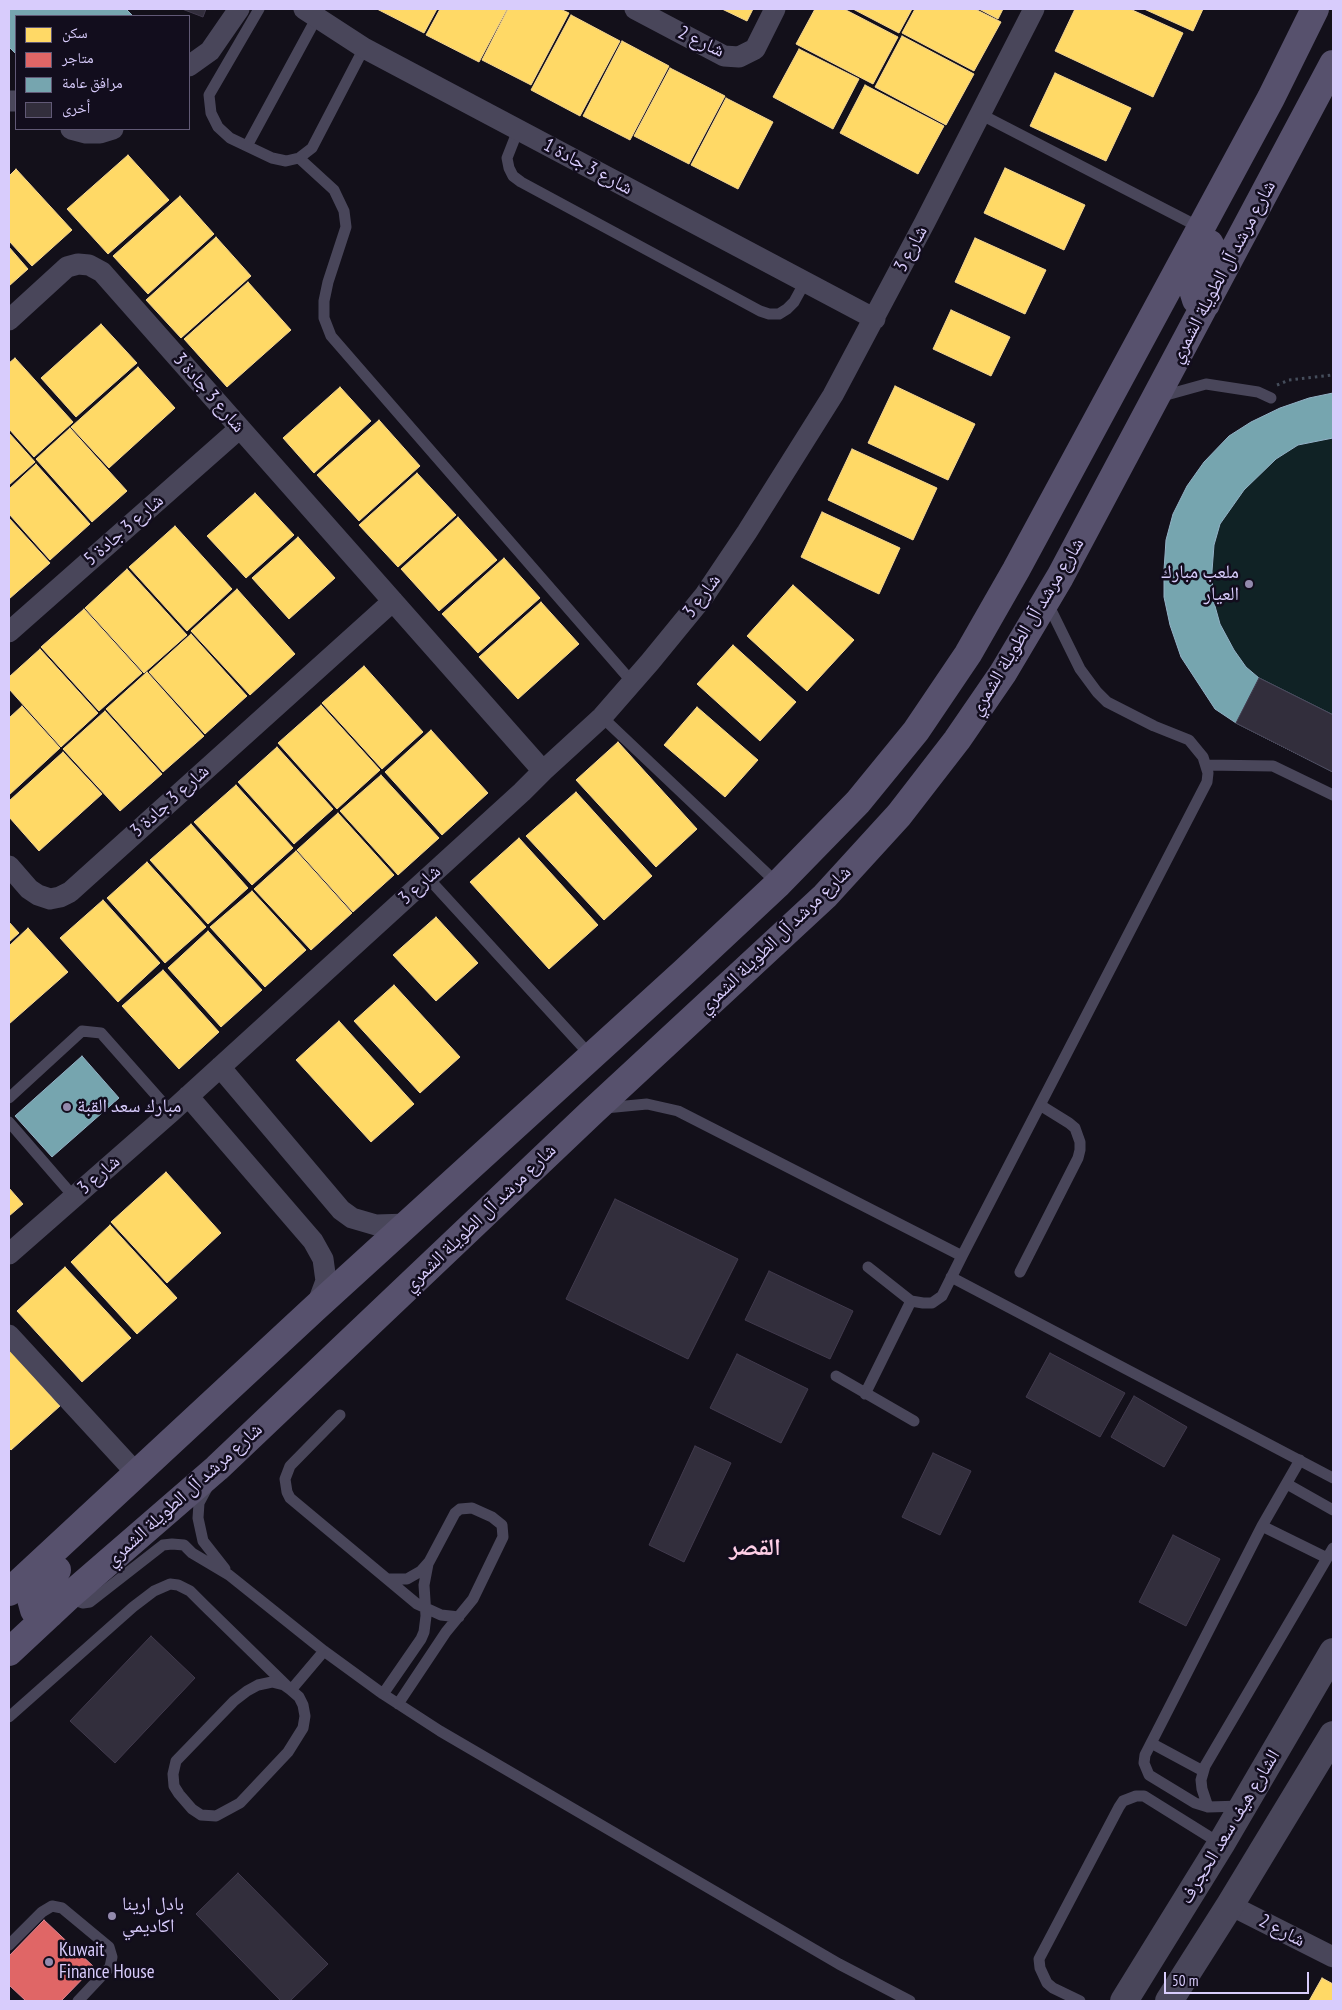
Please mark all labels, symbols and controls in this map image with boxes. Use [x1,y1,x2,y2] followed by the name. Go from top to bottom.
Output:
[15,15,190,130] legend
[674,21,728,63] street label: شارع 2
[62,23,88,42] text: سكن
[62,48,94,67] text: متاجر
[62,73,123,92] text: مرافق عامة
[62,98,90,117] text: أخرى
[539,134,637,200] street label: شارع 3 جادة 1
[1165,177,1281,367] street label: شارع مرشد آل الطويلة الشمري
[890,222,932,276] street label: شارع 3
[168,349,250,437] street label: شارع 3 جادة 3
[80,489,168,571] street label: شارع 3 جادة 5
[965,534,1089,720] street label: شارع مرشد آل الطويلة الشمري
[1161,562,1239,606] place label: ملعب مبارك العيار
[678,570,726,622] street label: شارع 3
[1243,578,1255,590] marker: ملعب مبارك العيار
[126,760,214,842] street label: شارع 3 جادة 3
[394,860,446,910] street label: شارع 3
[694,861,856,1019] street label: شارع مرشد آل الطويلة الشمري
[77,1096,181,1118] place label: مبارك سعد القبة
[61,1101,73,1113] marker: مبارك سعد القبة
[399,1139,561,1297] street label: شارع مرشد آل الطويلة الشمري
[73,1150,125,1200] street label: شارع 3
[101,1418,267,1572] street label: شارع مرشد آل الطويلة الشمري
[729,1534,781,1562] district label: القصر
[1175,1746,1285,1908] street label: الشارع هيف سعد الحجرف
[122,1894,184,1938] place label: بادل ارينا اكاديمي
[106,1910,118,1922] marker: بادل ارينا اكاديمي
[1255,1910,1309,1952] street label: شارع 2
[59,1940,154,1984] place label: Kuwait Finance House
[43,1956,55,1968] marker: Kuwait Finance House
[1167,1962,1312,1994] scale bar
[1172,1971,1198,1990] text: 50 m

